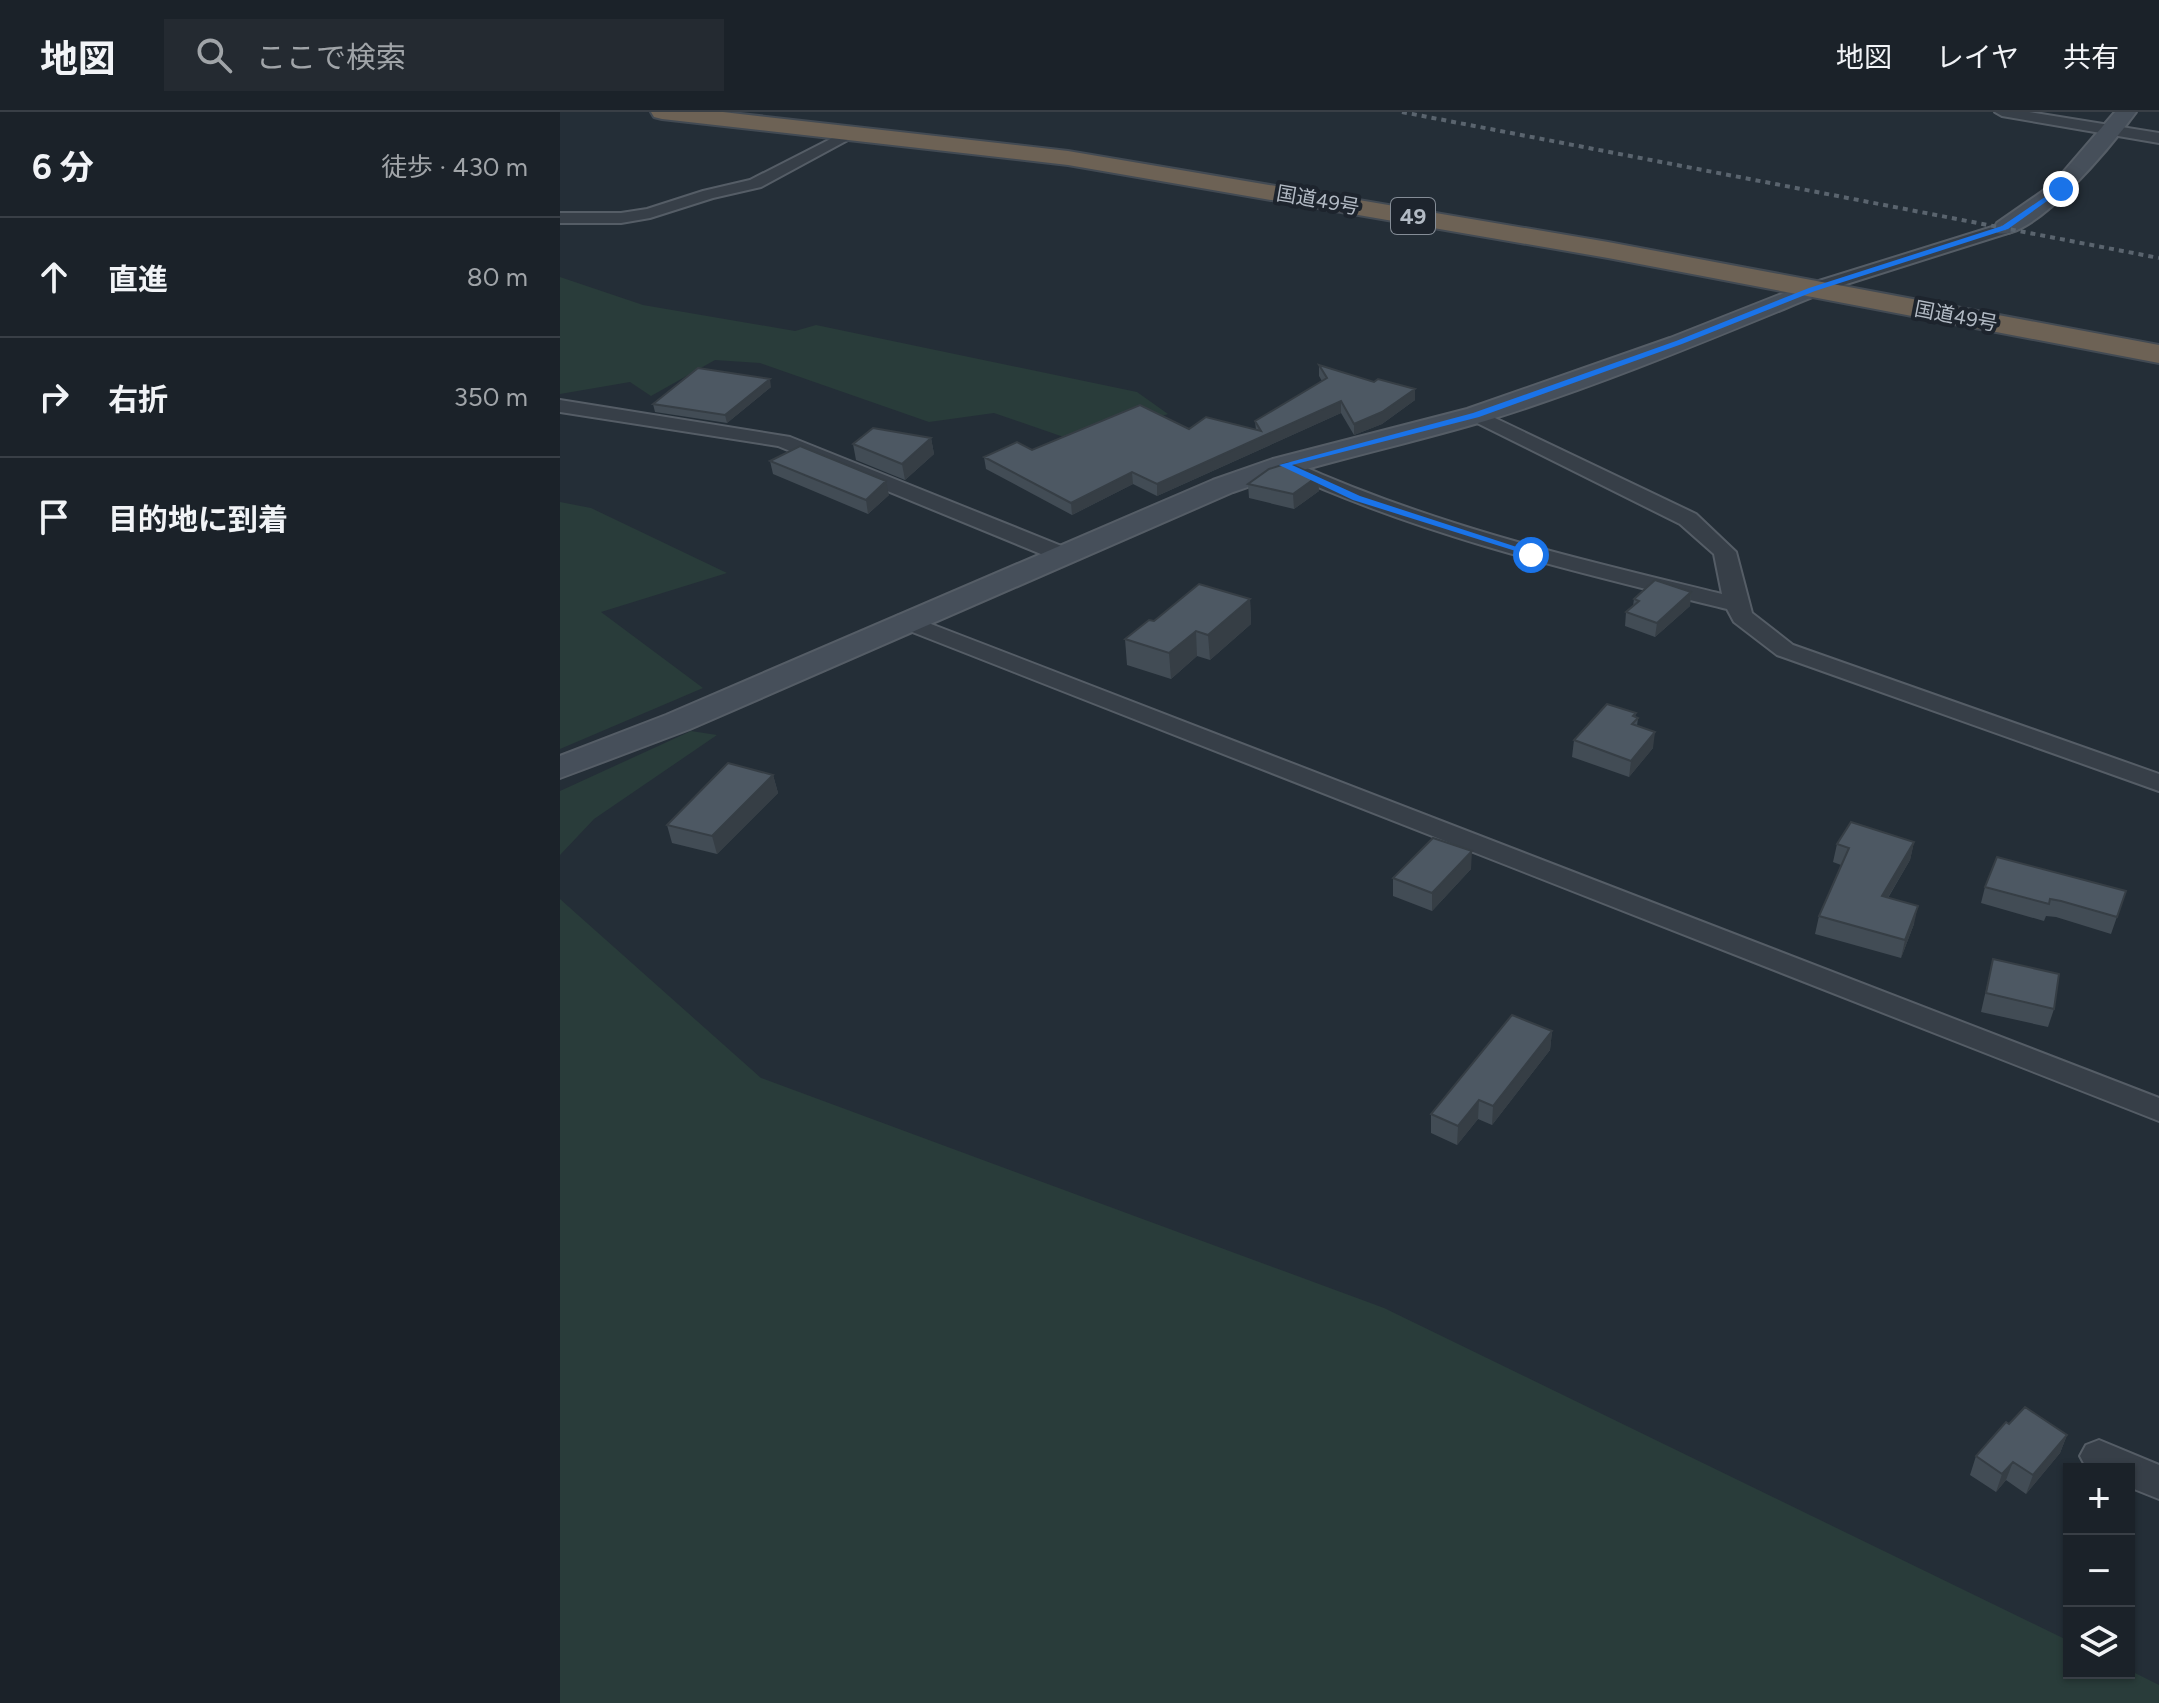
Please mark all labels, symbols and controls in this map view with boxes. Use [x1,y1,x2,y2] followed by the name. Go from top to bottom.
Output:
[164,19,724,91] search box
[192,33,236,77] icon: search
[40,36,116,82] text: 地図
[256,39,406,76] text: ここで検索
[1836,40,1892,74] text: 地図
[1936,40,2019,74] text: レイヤ
[2063,40,2119,74] text: 共有
[32,147,94,188] text: 6 分
[381,151,528,183] text: 徒歩 · 430 m
[2043,171,2079,207] route end
[1275,181,1361,219] street label: 国道49号
[1391,198,1435,234] road number: 49
[32,255,76,299] icon: ahead
[108,261,168,298] text: 直進
[467,261,528,293] text: 80 m
[1913,296,1999,336] street label: 国道49号
[32,375,76,419] icon: right
[108,381,168,418] text: 右折
[454,381,528,413] text: 350 m
[32,495,76,539] icon: arrive
[108,501,288,538] text: 目的地に到着
[1513,537,1549,573] route start
[2063,1463,2135,1679] map controls
[2063,1463,2135,1535] button: +
[2063,1535,2135,1607] button: −
[2063,1607,2135,1679] button: layers

